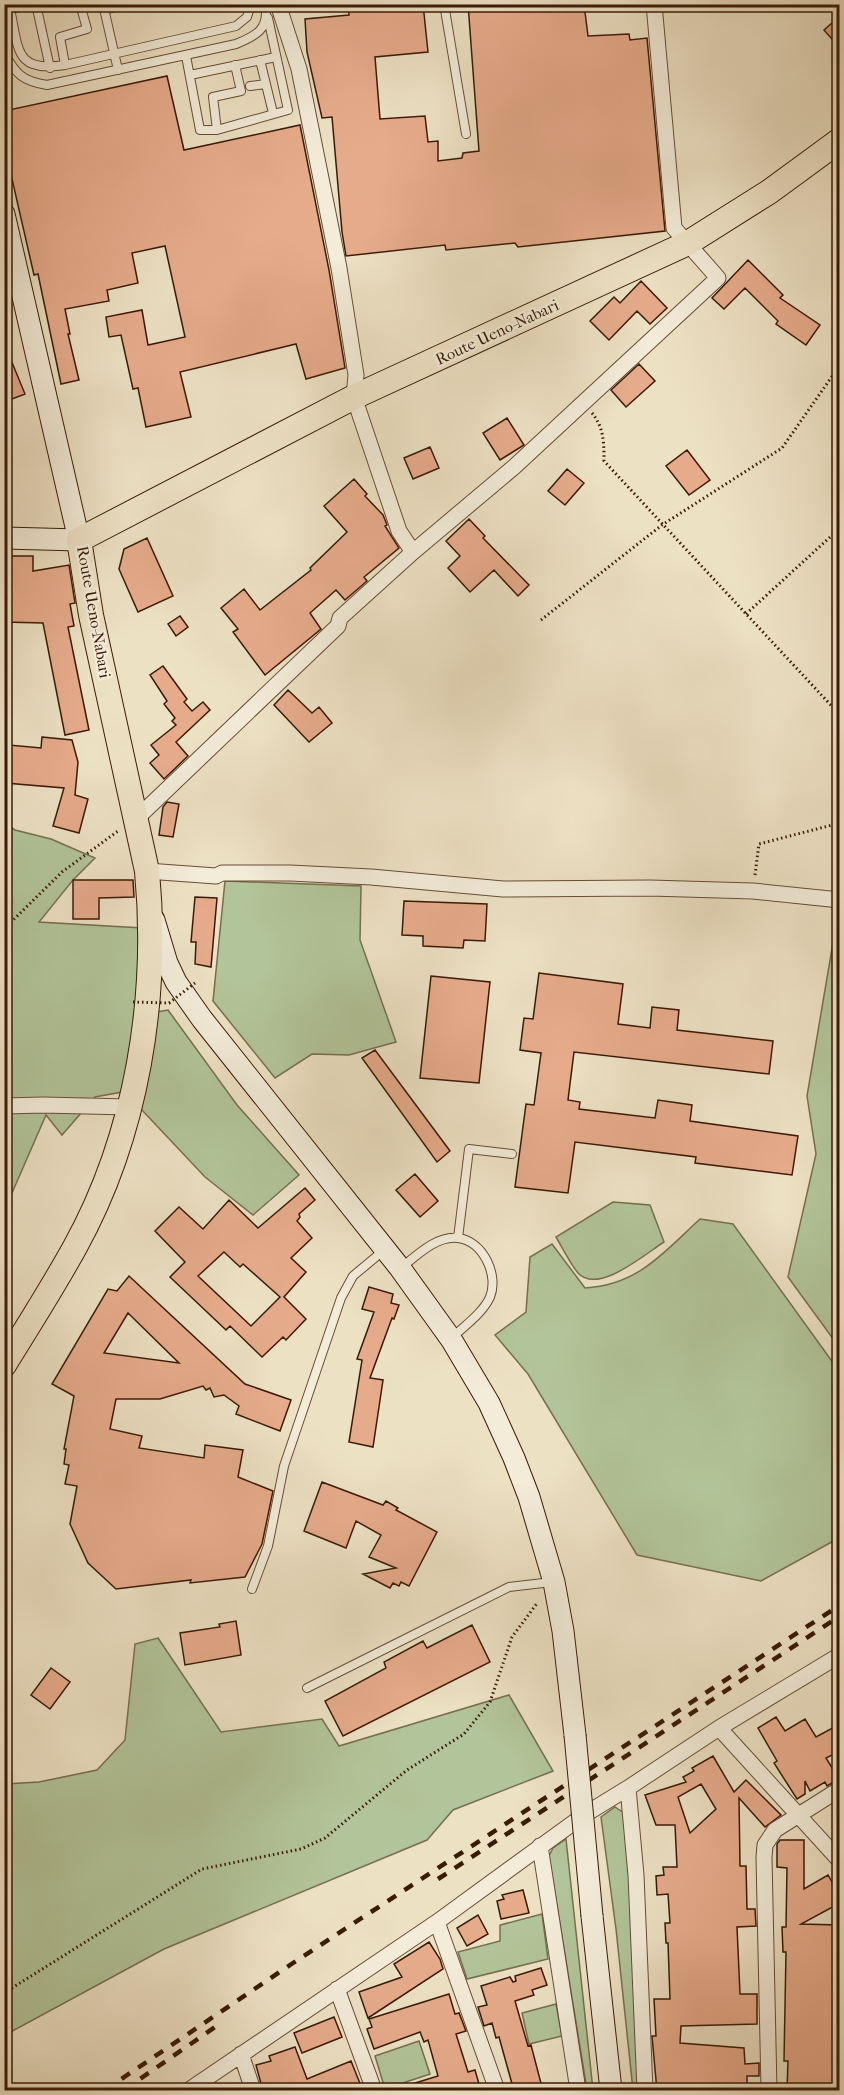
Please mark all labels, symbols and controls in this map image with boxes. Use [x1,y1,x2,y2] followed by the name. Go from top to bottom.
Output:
[432,295,562,369] street label: Route Ueno-Nabari
[73,544,115,680] street label: Route Ueno-Nabari

